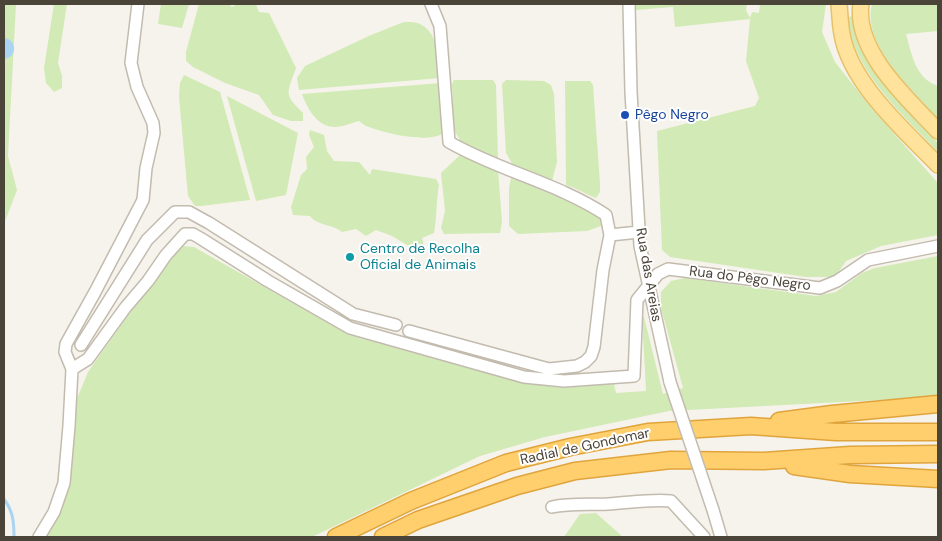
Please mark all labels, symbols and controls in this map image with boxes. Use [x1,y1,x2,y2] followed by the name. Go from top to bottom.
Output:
[635,107,709,123] place label: Pêgo Negro
[619,109,631,121] marker: Pêgo Negro
[631,227,665,323] street label: Rua das Areias
[360,241,480,274] place label: Centro de Recolha Oficial de Animais
[344,251,356,263] marker: Centro de Recolha Oficial de Animais
[688,263,812,295] street label: Rua do Pêgo Negro
[519,425,651,469] street label: Radial de Gondomar

